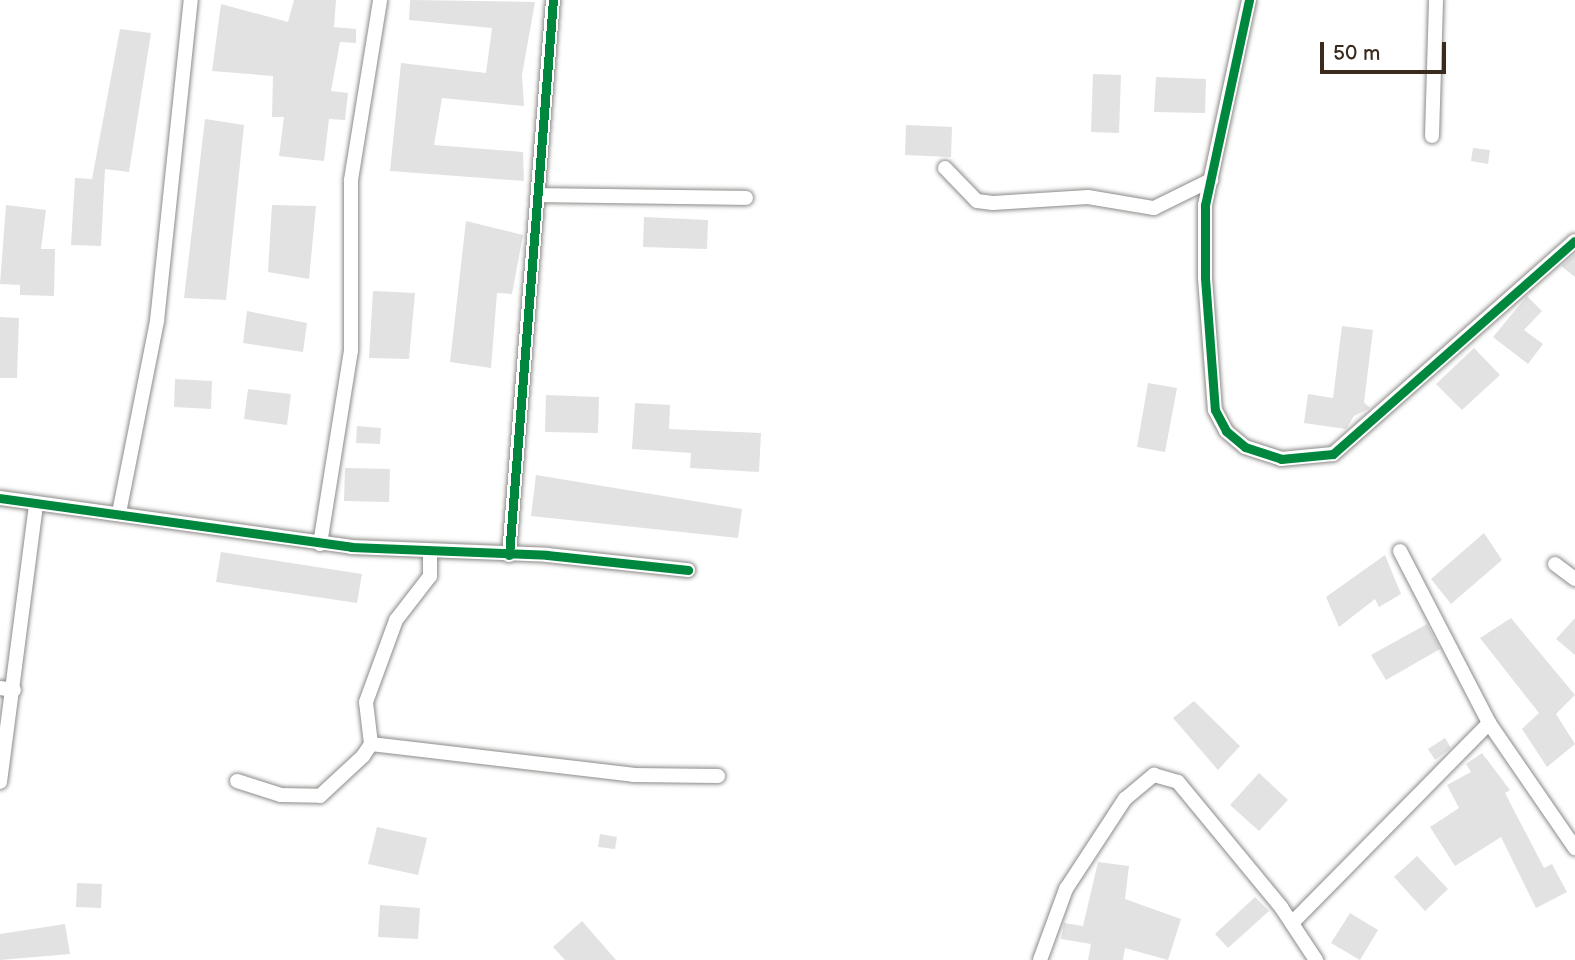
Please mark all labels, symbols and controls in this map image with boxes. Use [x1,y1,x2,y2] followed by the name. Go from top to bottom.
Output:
[1323,28,1449,72] scale bar
[1333,41,1380,66] text: 50 m

